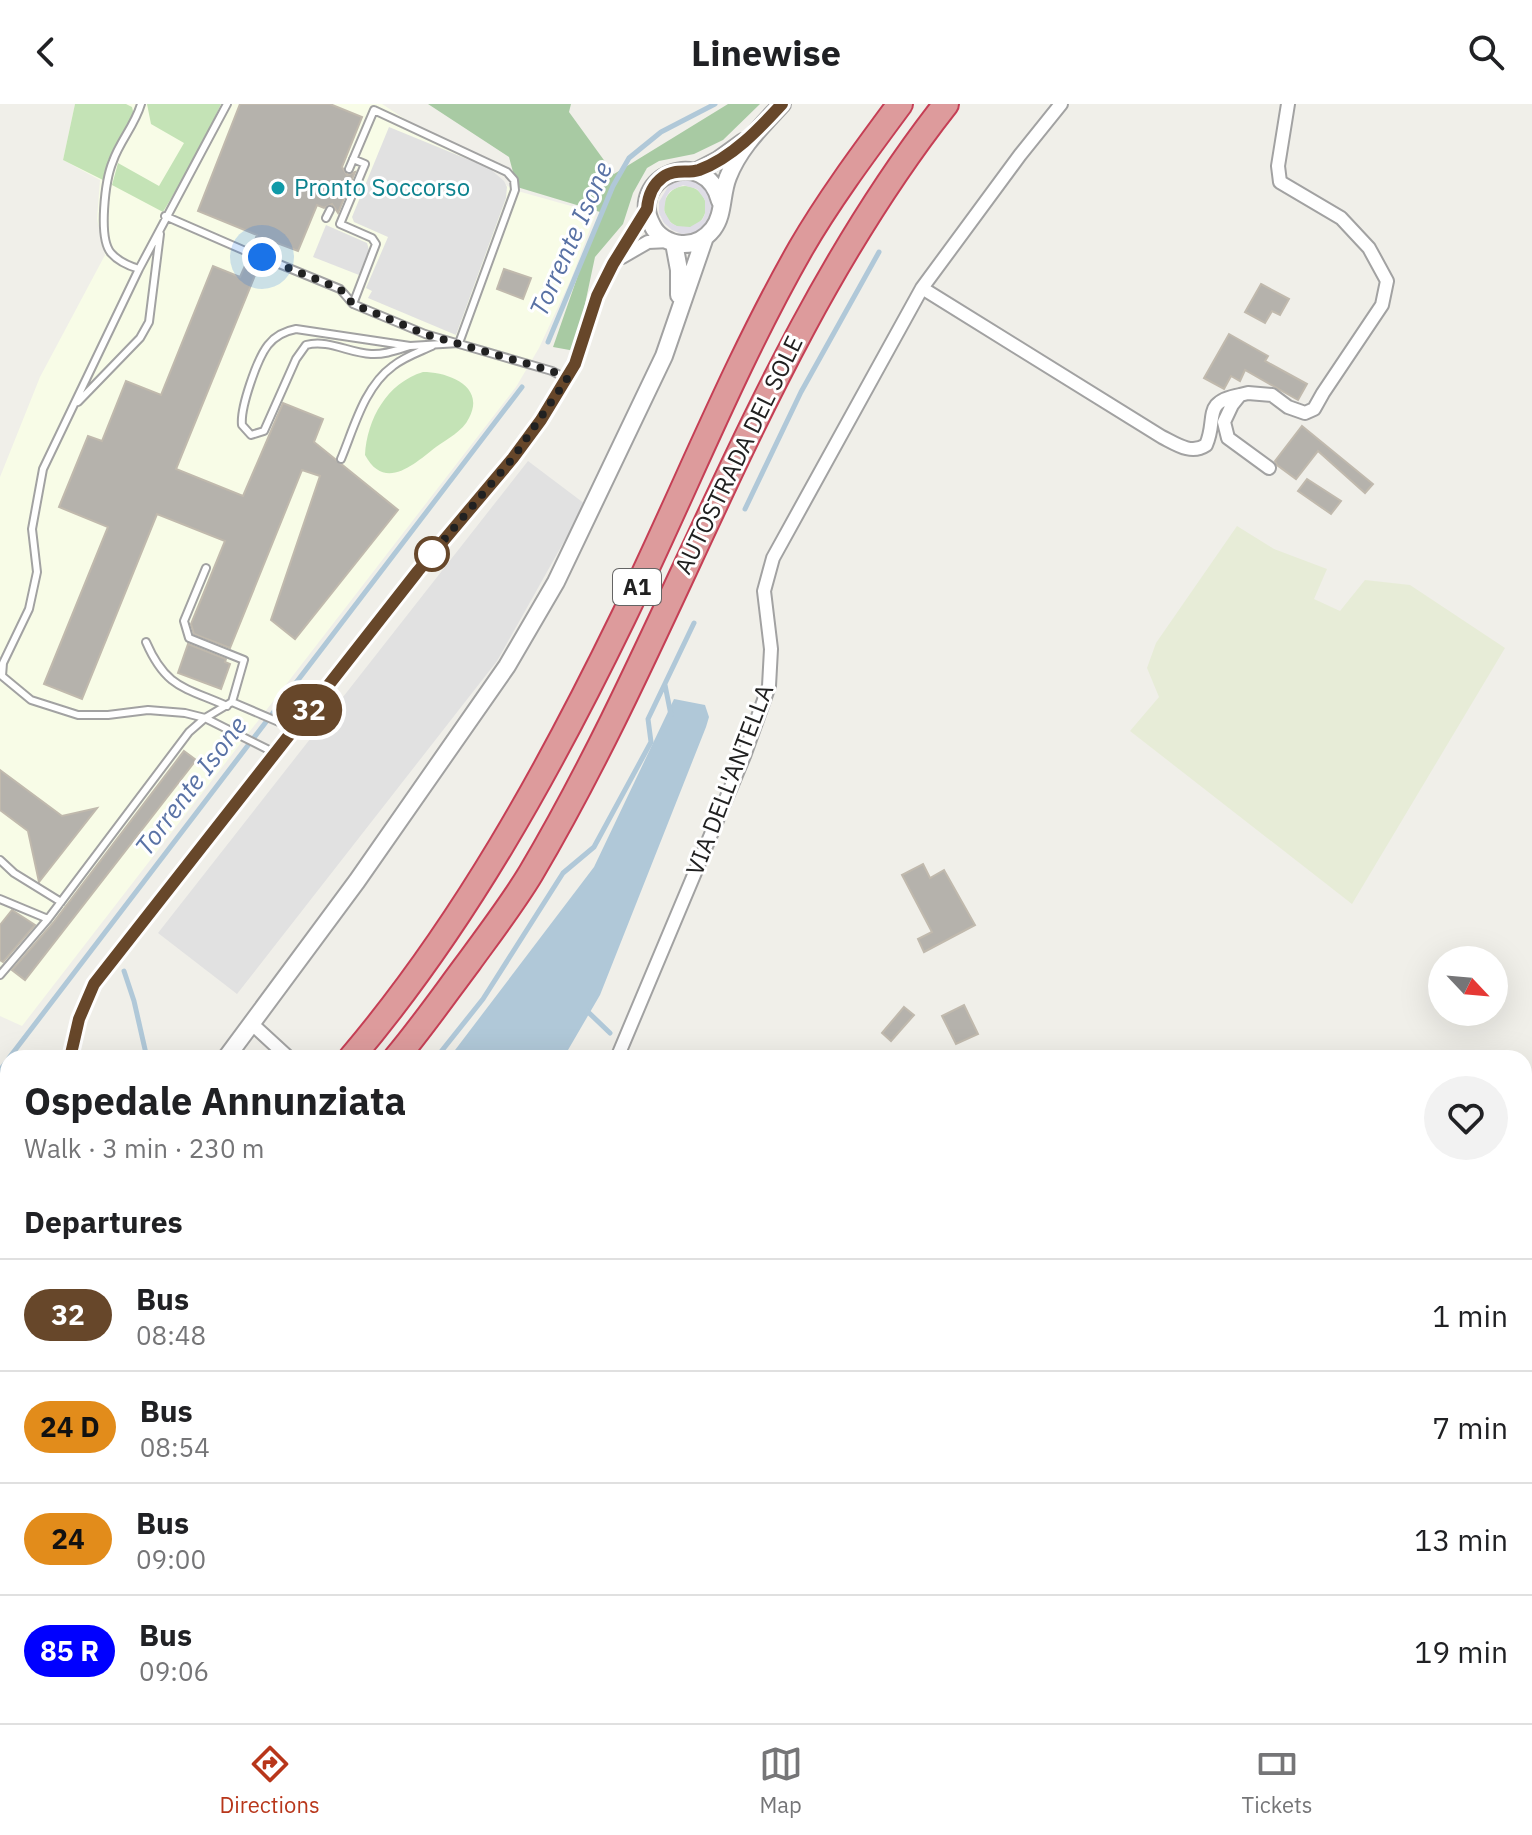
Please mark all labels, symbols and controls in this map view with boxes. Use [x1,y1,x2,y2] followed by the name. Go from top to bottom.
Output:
[691,29,841,76] text: Linewise
[24,30,68,74] icon: back
[1464,30,1508,74] icon: search
[521,156,619,321] water label: Torrente Isone
[294,171,470,203] place label: Pronto Soccorso
[269,179,287,197] marker: Pronto Soccorso
[242,237,282,277] your location
[666,330,810,579] street label: AUTOSTRADA DEL SOLE
[415,537,449,571] unlabelled marker
[613,569,661,605] road number: A1
[678,679,780,880] street label: VIA DELL'ANTELLA
[273,684,345,736] line badge: 32
[292,691,326,728] text: 32
[127,709,254,862] water label: Torrente Isone
[1428,946,1508,1026] north arrow
[1428,946,1508,1026] map controls
[24,1076,406,1125] text: Ospedale Annunziata
[1424,1076,1508,1160] button: heart
[24,1131,264,1165] text: Walk · 3 min · 230 m
[24,1202,183,1241] text: Departures
[136,1279,189,1318] text: Bus
[51,1296,85,1333] text: 32
[1432,1296,1508,1335] text: 1 min
[136,1318,206,1352] text: 08:48
[140,1391,193,1430] text: Bus
[40,1408,100,1445] text: 24 D
[1432,1408,1508,1447] text: 7 min
[140,1430,210,1464] text: 08:54
[136,1503,189,1542] text: Bus
[51,1520,85,1557] text: 24
[1414,1520,1508,1559] text: 13 min
[136,1542,206,1576] text: 09:00
[139,1615,192,1654] text: Bus
[40,1632,99,1669] text: 85 R
[1414,1632,1508,1671] text: 19 min
[139,1654,209,1688] text: 09:06
[219,1742,320,1819] tab: Directions
[759,1742,803,1819] tab: Map
[1242,1742,1312,1819] tab: Tickets

